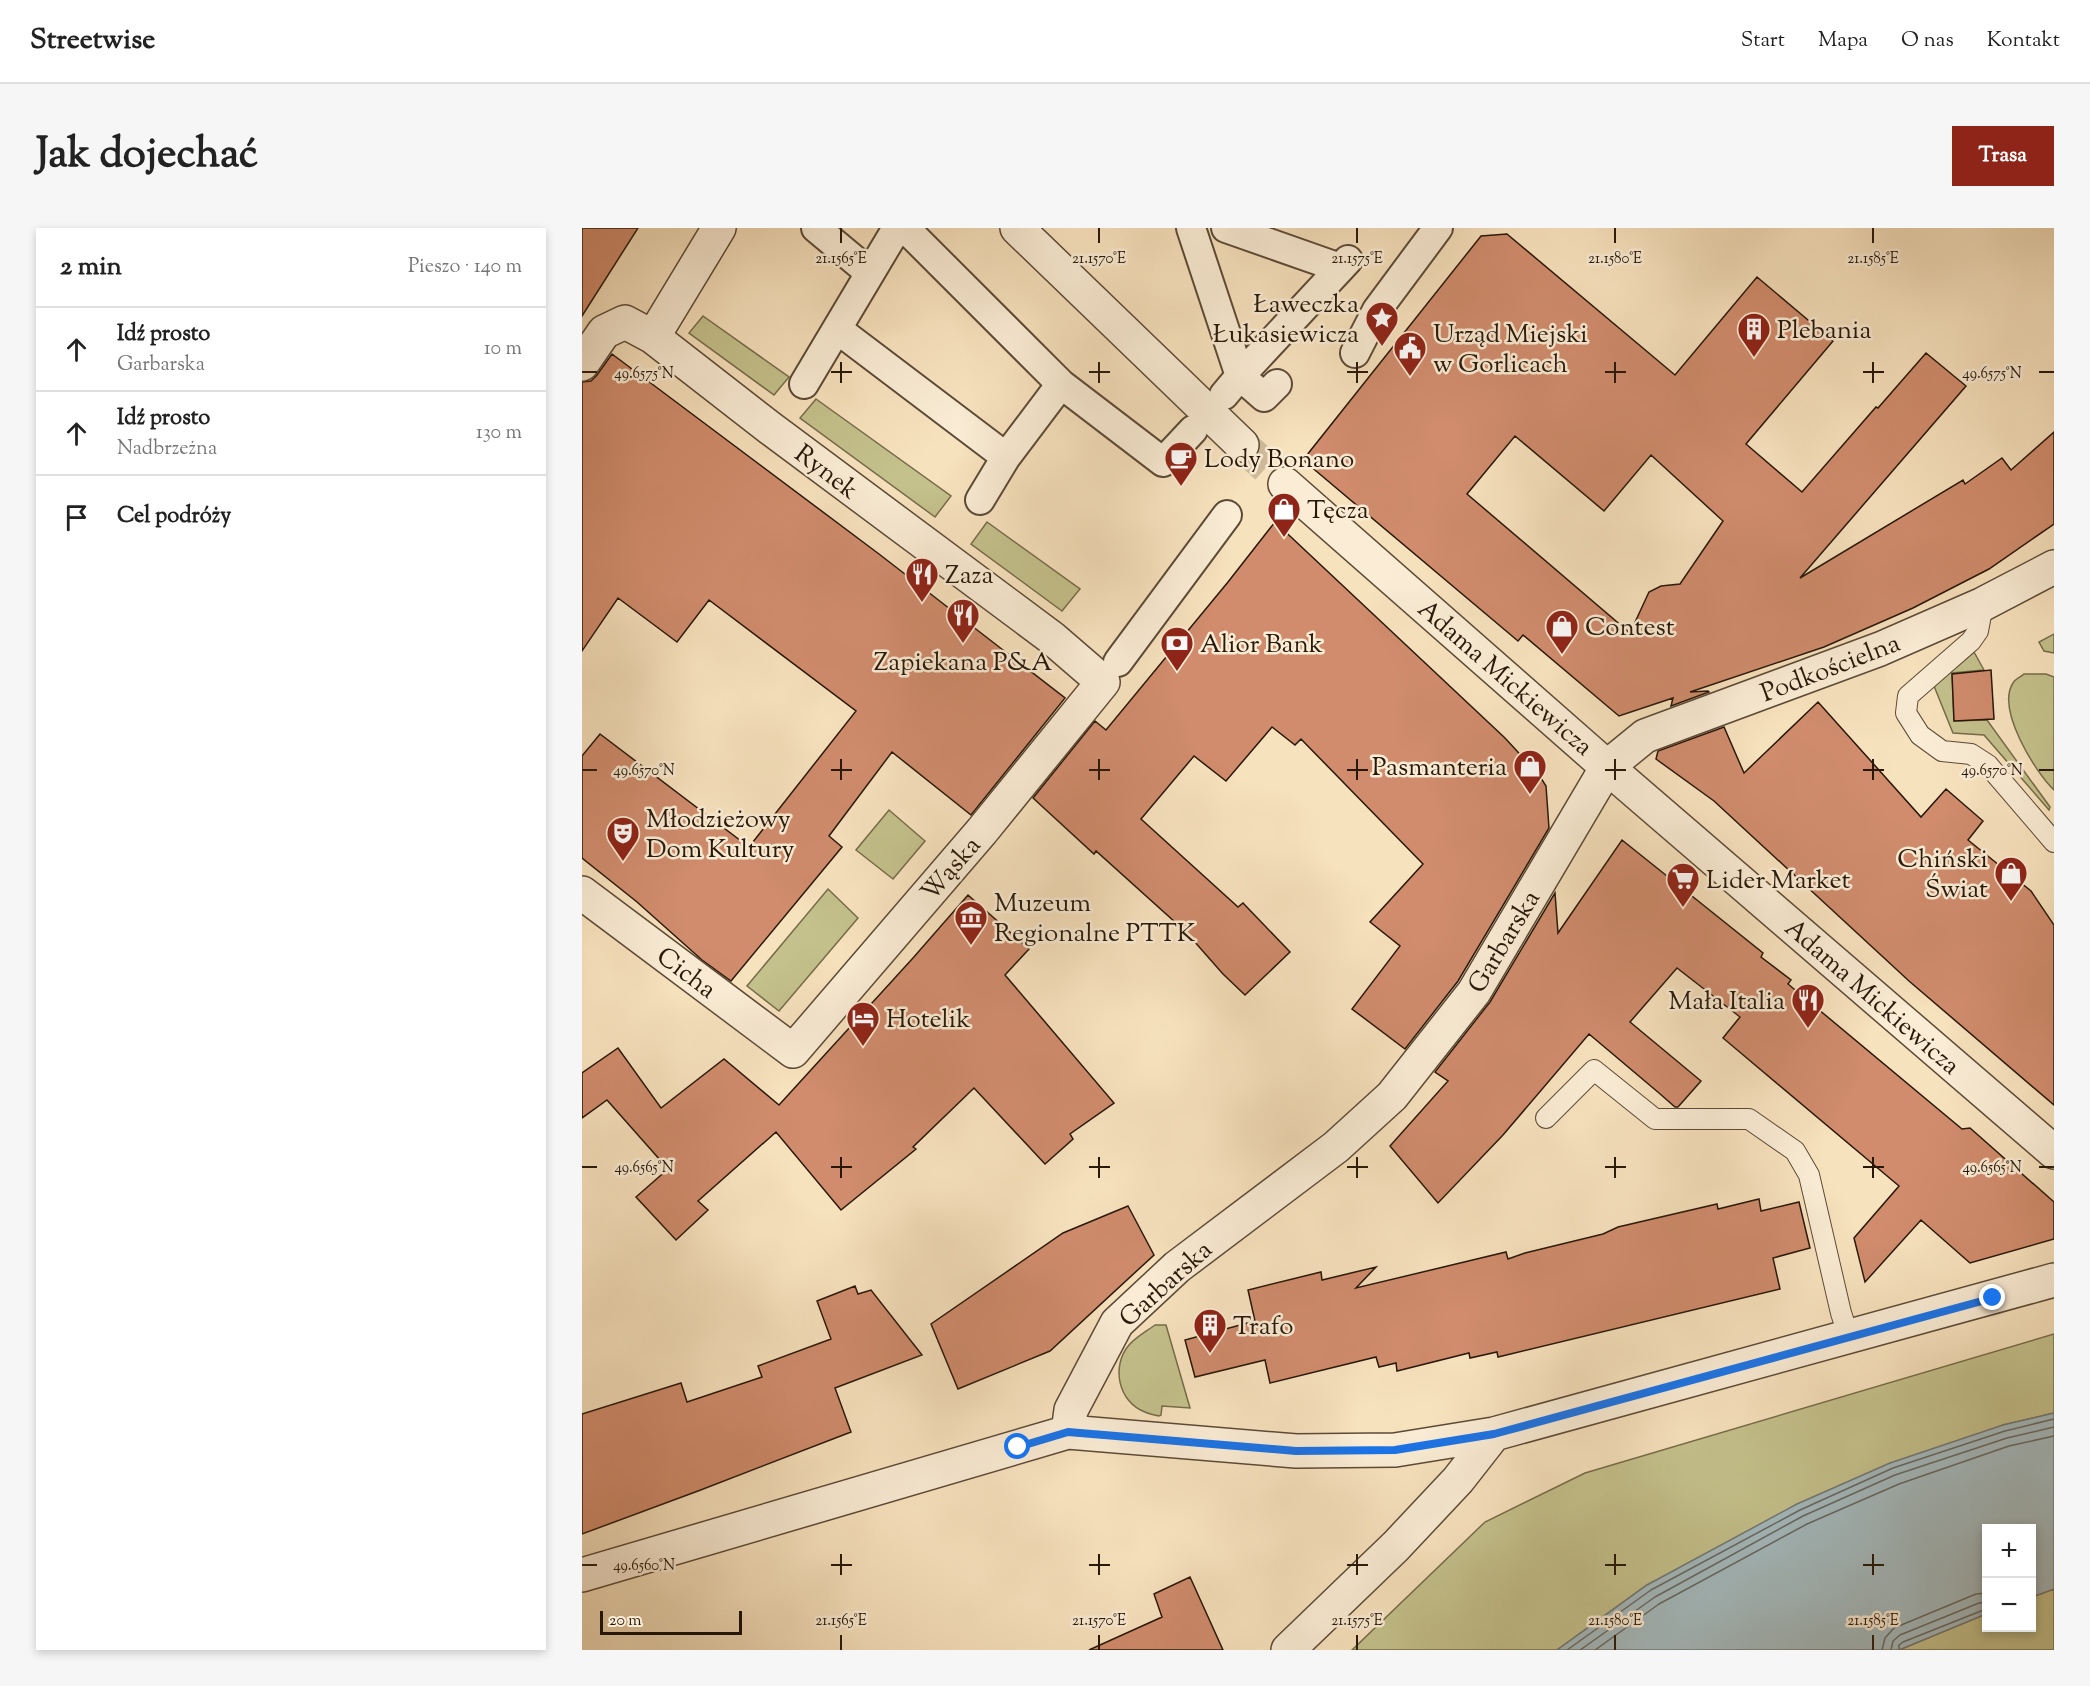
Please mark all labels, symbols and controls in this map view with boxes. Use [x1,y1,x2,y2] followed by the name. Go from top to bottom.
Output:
[30,21,155,61] text: Streetwise
[1741,26,1785,56] text: Start
[1818,26,1868,56] text: Mapa
[1901,26,1954,56] text: O nas
[1987,26,2060,56] text: Kontakt
[36,126,258,186] text: Jak dojechać
[1952,126,2054,186] button: Trasa
[60,249,122,286] text: 2 min
[815,249,867,270] text: 21.1565°E
[1072,249,1126,270] text: 21.1570°E
[1331,249,1383,270] text: 21.1575°E
[1588,249,1642,270] text: 21.1580°E
[1847,249,1899,270] text: 21.1585°E
[408,253,522,282] text: Pieszo · 140 m
[1213,287,1359,354] place label: Ławeczka Łukasiewicza
[1364,300,1400,347] place icon: Ławeczka Łukasiewicza
[1736,311,1772,358] building icon: Plebania
[1777,313,1871,350] place label: Plebania
[1433,317,1588,384] place label: Urząd Miejski w Gorlicach
[117,319,210,351] text: Idź prosto
[1392,330,1428,377] public building icon: Urząd Miejski w Gorlicach
[60,333,93,366] icon: ahead
[484,335,522,364] text: 10 m
[117,351,205,380] text: Garbarska
[614,364,674,385] text: 49.6575°N
[1962,364,2022,385] text: 49.6575°N
[117,403,210,435] text: Idź prosto
[60,417,93,450] icon: ahead
[476,419,522,448] text: 130 m
[117,435,217,464] text: Nadbrzeżna
[786,437,865,509] street label: Rynek
[1163,440,1199,487] cafe icon: Lody Bonano
[1204,442,1354,479] place label: Lody Bonano
[1266,491,1302,538] shop icon: Tęcza
[1307,493,1369,530] place label: Tęcza
[60,501,93,534] icon: arrive
[117,501,231,533] text: Cel podróży
[904,556,940,603] restaurant icon: Zaza
[945,558,993,595] place label: Zaza
[1409,592,1600,766] street label: Adama Mickiewicza
[945,597,981,644] restaurant icon: Zapiekana P&A
[1544,608,1580,655] shop icon: Contest
[1585,610,1675,647] place label: Contest
[1159,625,1195,672] bank icon: Alior Bank
[1756,626,1906,713] street label: Podkościelna
[1200,627,1323,664] place label: Alior Bank
[874,645,1052,682] place label: Zapiekana P&A
[1512,748,1548,795] shop icon: Pasmanteria
[1372,750,1507,787] place label: Pasmanteria
[613,761,675,782] text: 49.6570°N
[1961,761,2023,782] text: 49.6570°N
[646,802,794,869] place label: Młodzieżowy Dom Kultury
[605,815,641,862] theatre icon: Młodzieżowy Dom Kultury
[913,829,991,910] street label: Wąska
[1897,842,1988,909] place label: Chiński Świat
[1993,855,2029,902] shop icon: Chiński Świat
[1665,861,1701,908] supermarket icon: Lider Market
[1706,863,1851,900] place label: Lider Market
[1460,884,1550,1001] street label: Garbarska
[994,886,1196,953] place label: Muzeum Regionalne PTTK
[953,899,989,946] museum icon: Muzeum Regionalne PTTK
[1776,911,1967,1085] street label: Adama Mickiewicza
[648,939,723,1009] street label: Cicha
[1790,982,1826,1029] restaurant icon: Mała Italia
[1668,984,1785,1021] place label: Mała Italia
[845,1000,881,1047] hotel icon: Hotelik
[886,1002,970,1039] place label: Hotelik
[614,1158,674,1179] text: 49.6565°N
[1962,1158,2022,1179] text: 49.6565°N
[1112,1233,1222,1337] street label: Garbarska
[1979,1284,2005,1310] route end
[1192,1307,1228,1354] building icon: Trafo
[1233,1309,1293,1346] place label: Trafo
[1004,1433,1030,1459] route start
[1982,1524,2036,1632] map controls
[1982,1524,2036,1578] button: +
[613,1556,675,1577] text: 49.6560°N
[1982,1578,2036,1632] button: −
[600,1608,742,1636] scale bar
[609,1610,642,1633] text: 20 m
[815,1611,867,1632] text: 21.1565°E
[1072,1611,1126,1632] text: 21.1570°E
[1331,1611,1383,1632] text: 21.1575°E
[1588,1611,1642,1632] text: 21.1580°E
[1847,1611,1899,1632] text: 21.1585°E

